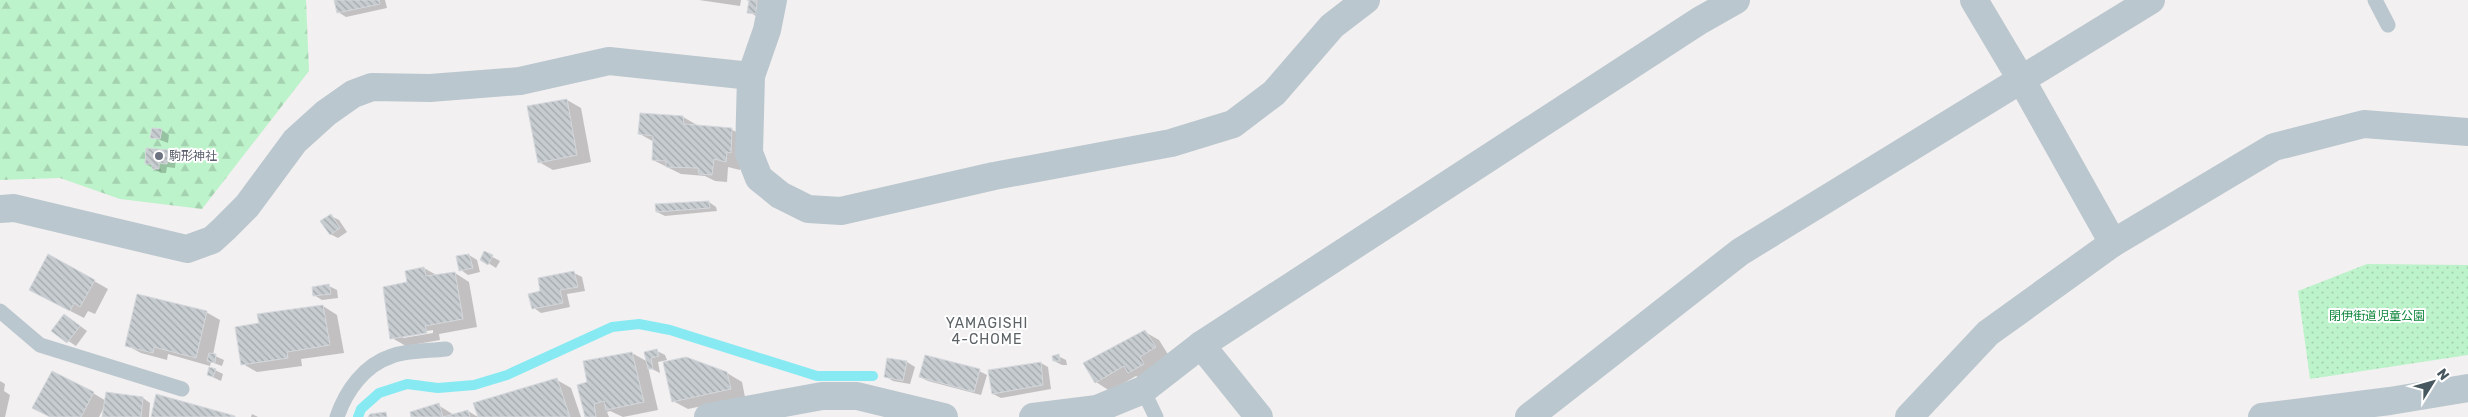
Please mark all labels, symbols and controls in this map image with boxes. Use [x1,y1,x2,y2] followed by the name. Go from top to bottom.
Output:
[169,149,217,163] place label: 駒形神社
[153,150,165,162] marker: 駒形神社
[2329,309,2425,323] park label: 閉伊街道児童公園
[946,315,1028,348] district label: YAMAGISHI 4-CHOME
[2408,357,2458,407] north arrow
[2433,365,2453,384] text: N

